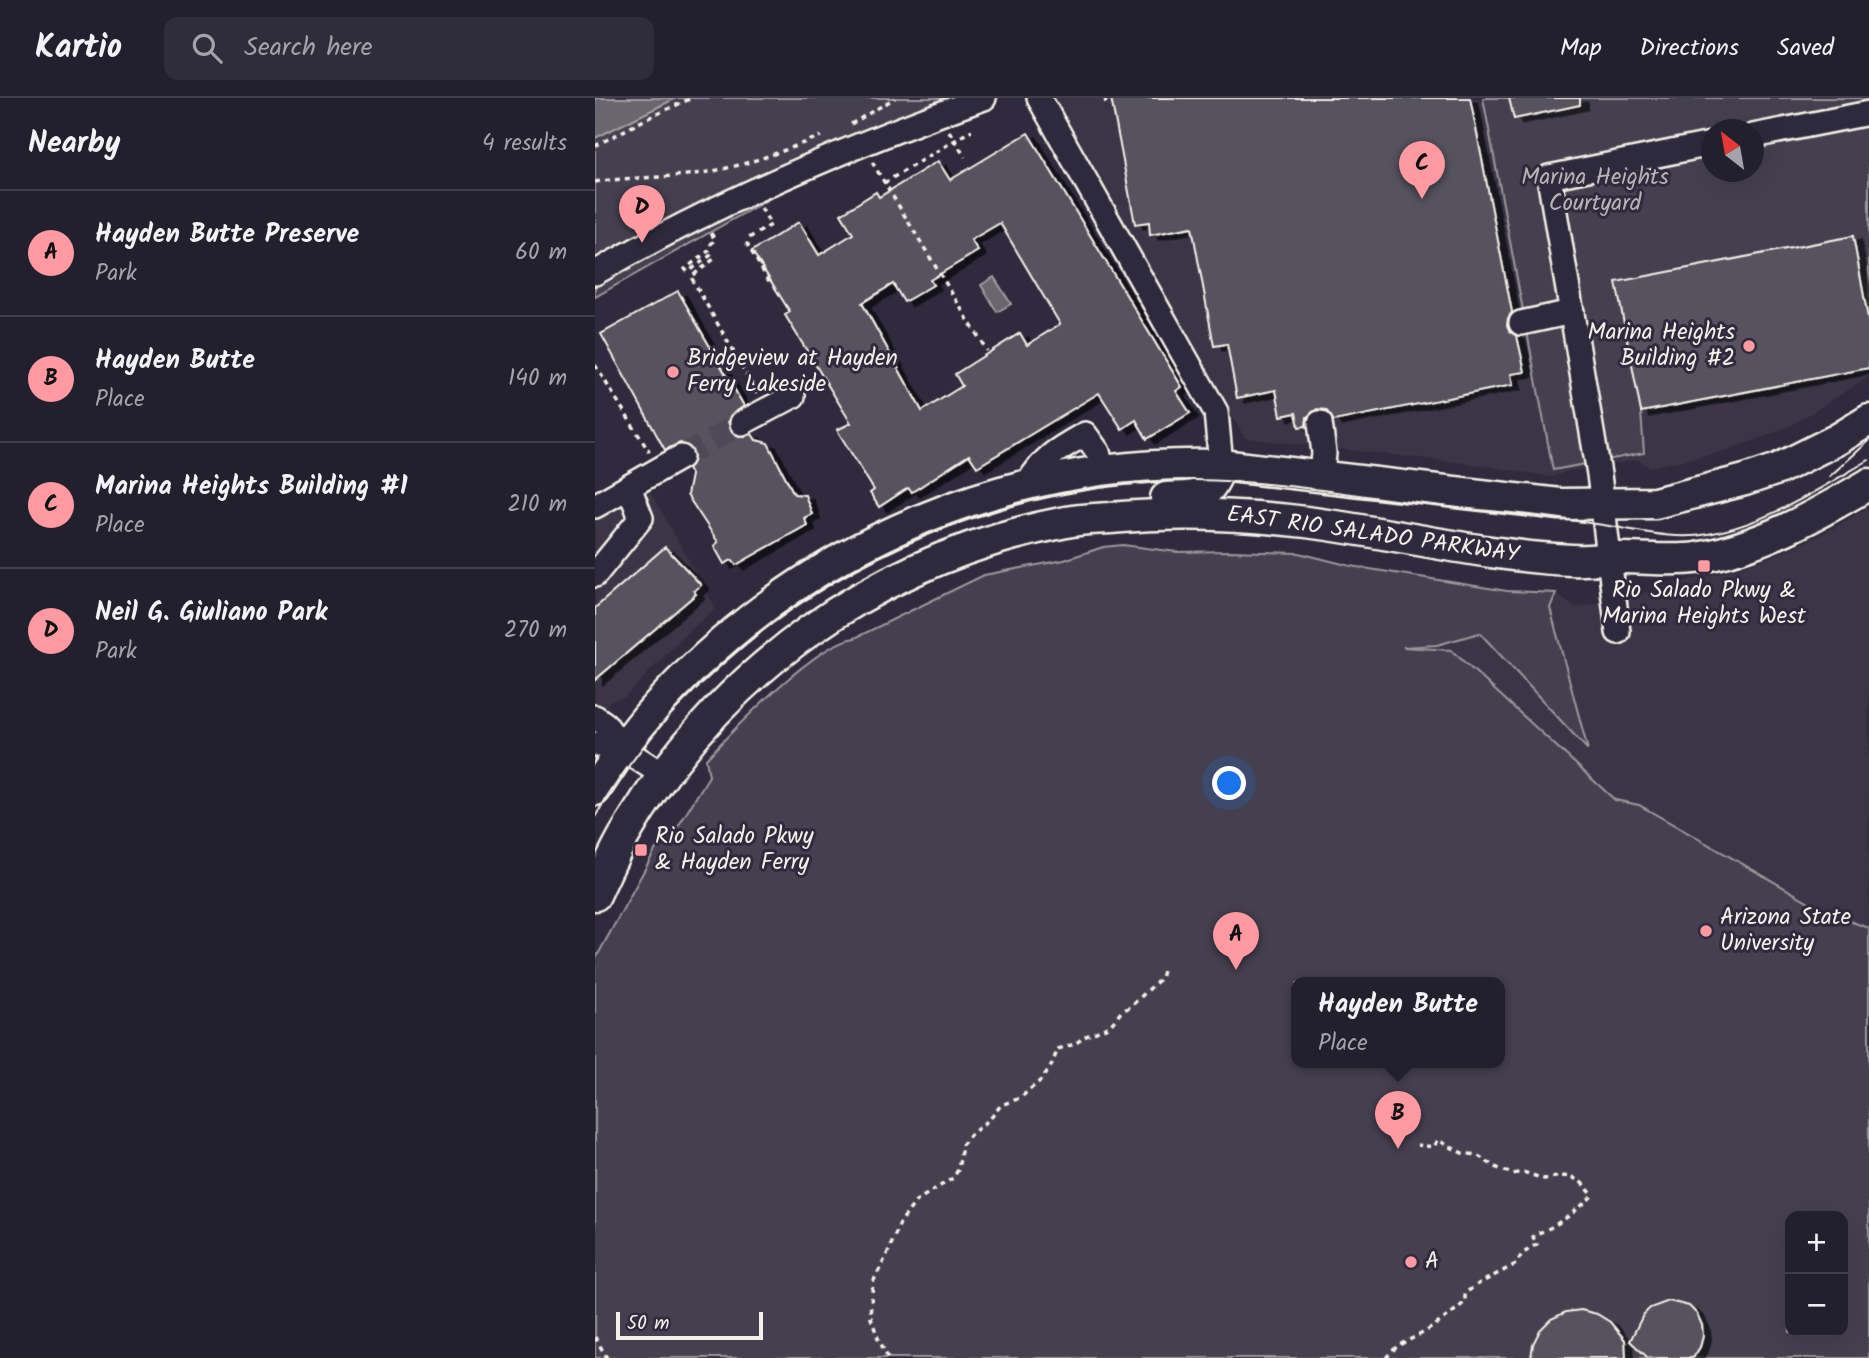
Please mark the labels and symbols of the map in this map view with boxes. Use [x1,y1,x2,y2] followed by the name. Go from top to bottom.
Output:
[1701,119,1764,182] north arrow
[1399,141,1445,199] pin: C
[1521,160,1669,222] park label: Marina Heights Courtyard
[619,185,665,243] pin: D
[1588,315,1735,377] place label: Marina Heights Building #2
[1741,338,1757,354] marker: Marina Heights Building #2
[687,341,898,403] place label: Bridgeview at Hayden Ferry Lakeside
[665,364,681,380] marker: Bridgeview at Hayden Ferry Lakeside
[1225,497,1522,573] street label: EAST RIO SALADO PARKWAY
[1696,558,1712,574] marker: Rio Salado Pkwy & Marina Heights West
[1602,573,1807,635] place label: Rio Salado Pkwy & Marina Heights West
[1212,766,1246,800] your location
[655,819,814,881] place label: Rio Salado Pkwy & Hayden Ferry
[633,842,649,858] marker: Rio Salado Pkwy & Hayden Ferry
[1720,900,1851,962] place label: Arizona State University
[1213,912,1259,970] pin: A
[1698,923,1714,939] marker: Arizona State University
[1375,1091,1421,1149] pin: B
[1425,1244,1439,1280] place label: A
[1403,1254,1419,1270] marker: A
[616,1309,763,1341] scale bar

